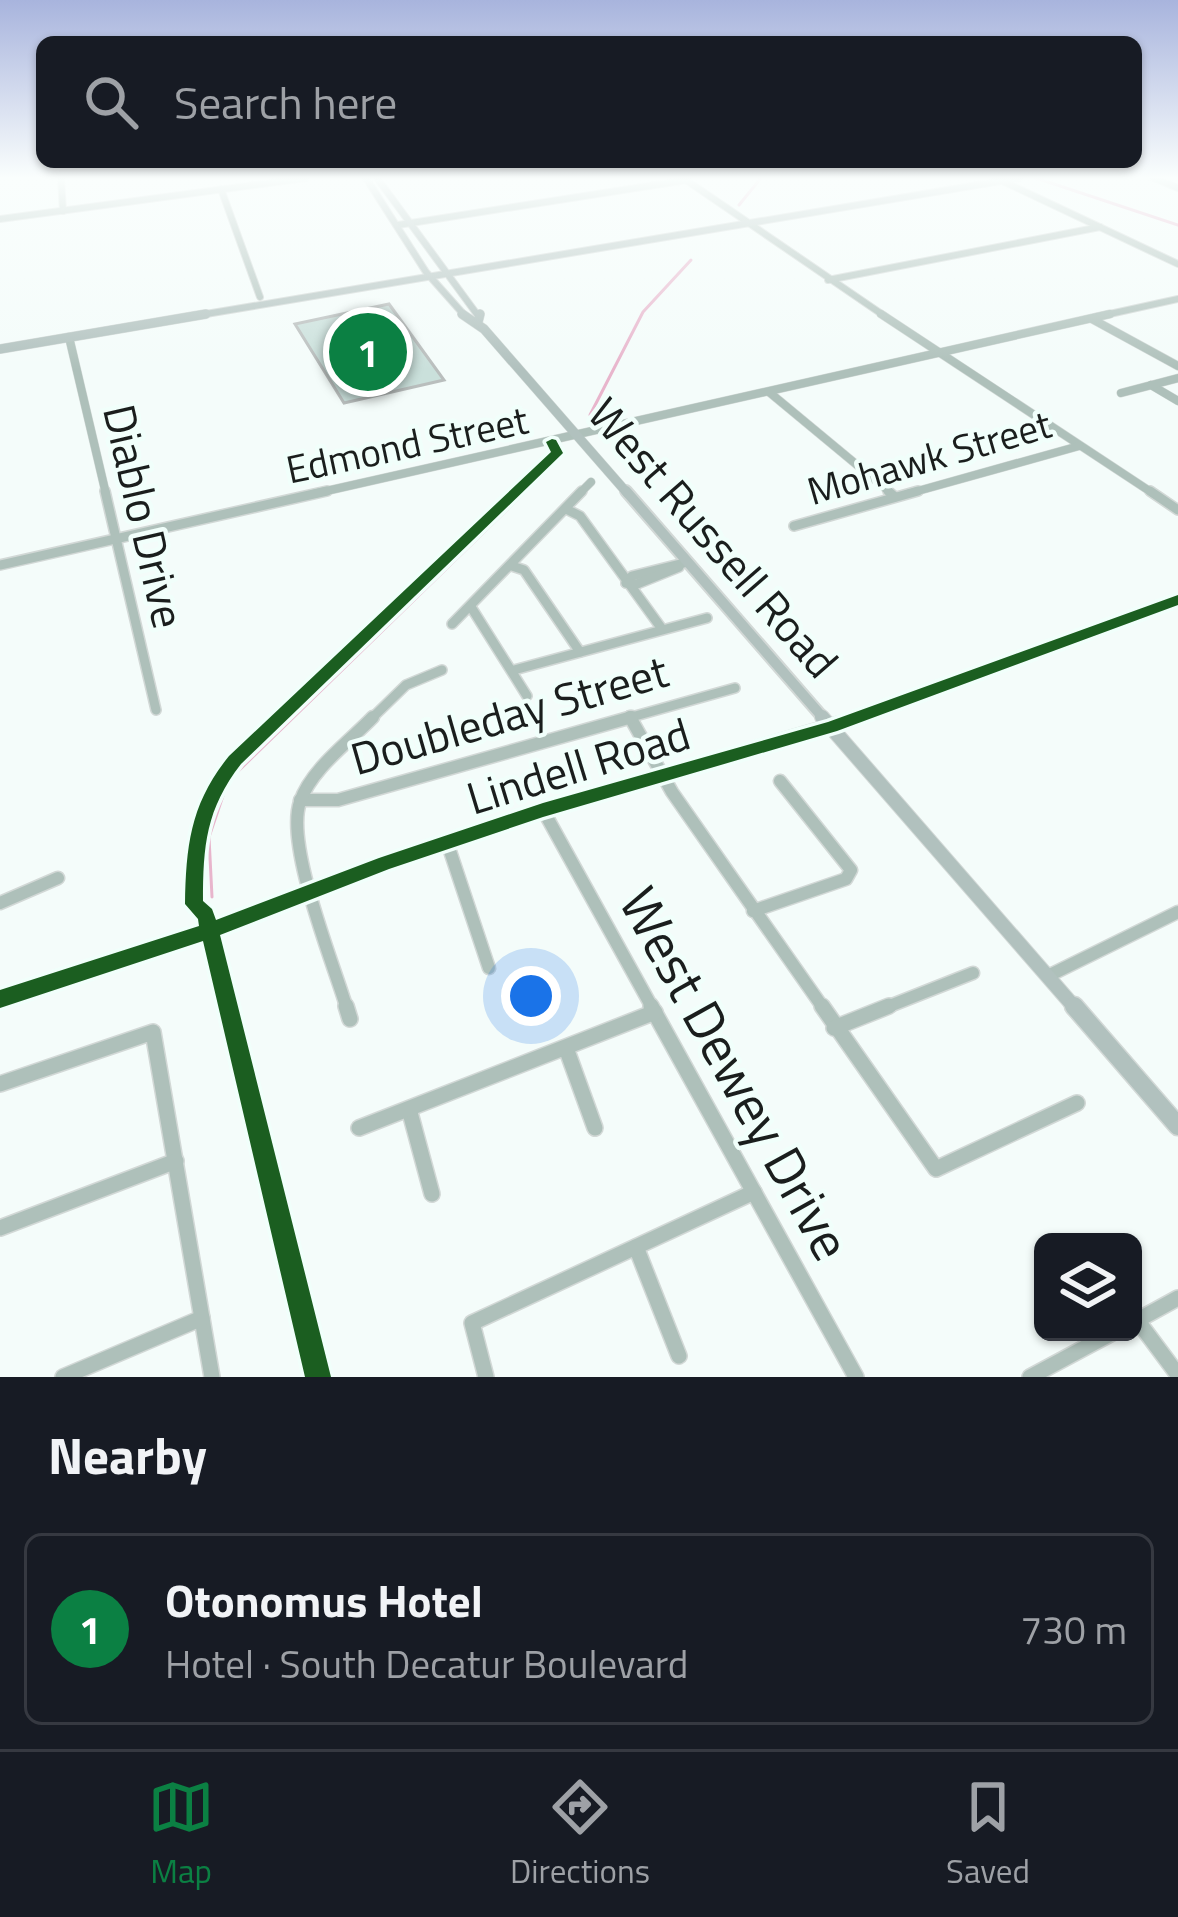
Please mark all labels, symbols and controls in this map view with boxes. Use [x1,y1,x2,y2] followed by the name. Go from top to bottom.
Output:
[36,36,1142,168] search box
[174,68,397,136] text: Search here
[78,69,144,135] icon: search
[329,307,407,397] pin: 1
[573,382,855,692] street label: West Russell Road
[281,390,534,498] street label: Edmond Street
[800,394,1058,520] street label: Mohawk Street
[86,397,204,635] street label: Diablo Drive
[342,636,676,792] street label: Doubleday Street
[458,699,698,831] street label: Lindell Road
[599,871,873,1275] street label: West Dewey Drive
[501,966,561,1026] your location
[1034,1233,1142,1341] map controls
[1034,1233,1142,1341] button: layers
[48,1416,207,1494] text: Nearby
[165,1566,483,1634] text: Otonomus Hotel
[79,1600,101,1659] text: 1
[1020,1600,1127,1659] text: 730 m
[165,1634,688,1693] text: Hotel · South Decatur Boulevard
[148,1774,214,1896] tab: Map
[510,1774,650,1896] tab: Directions
[946,1774,1030,1896] tab: Saved

